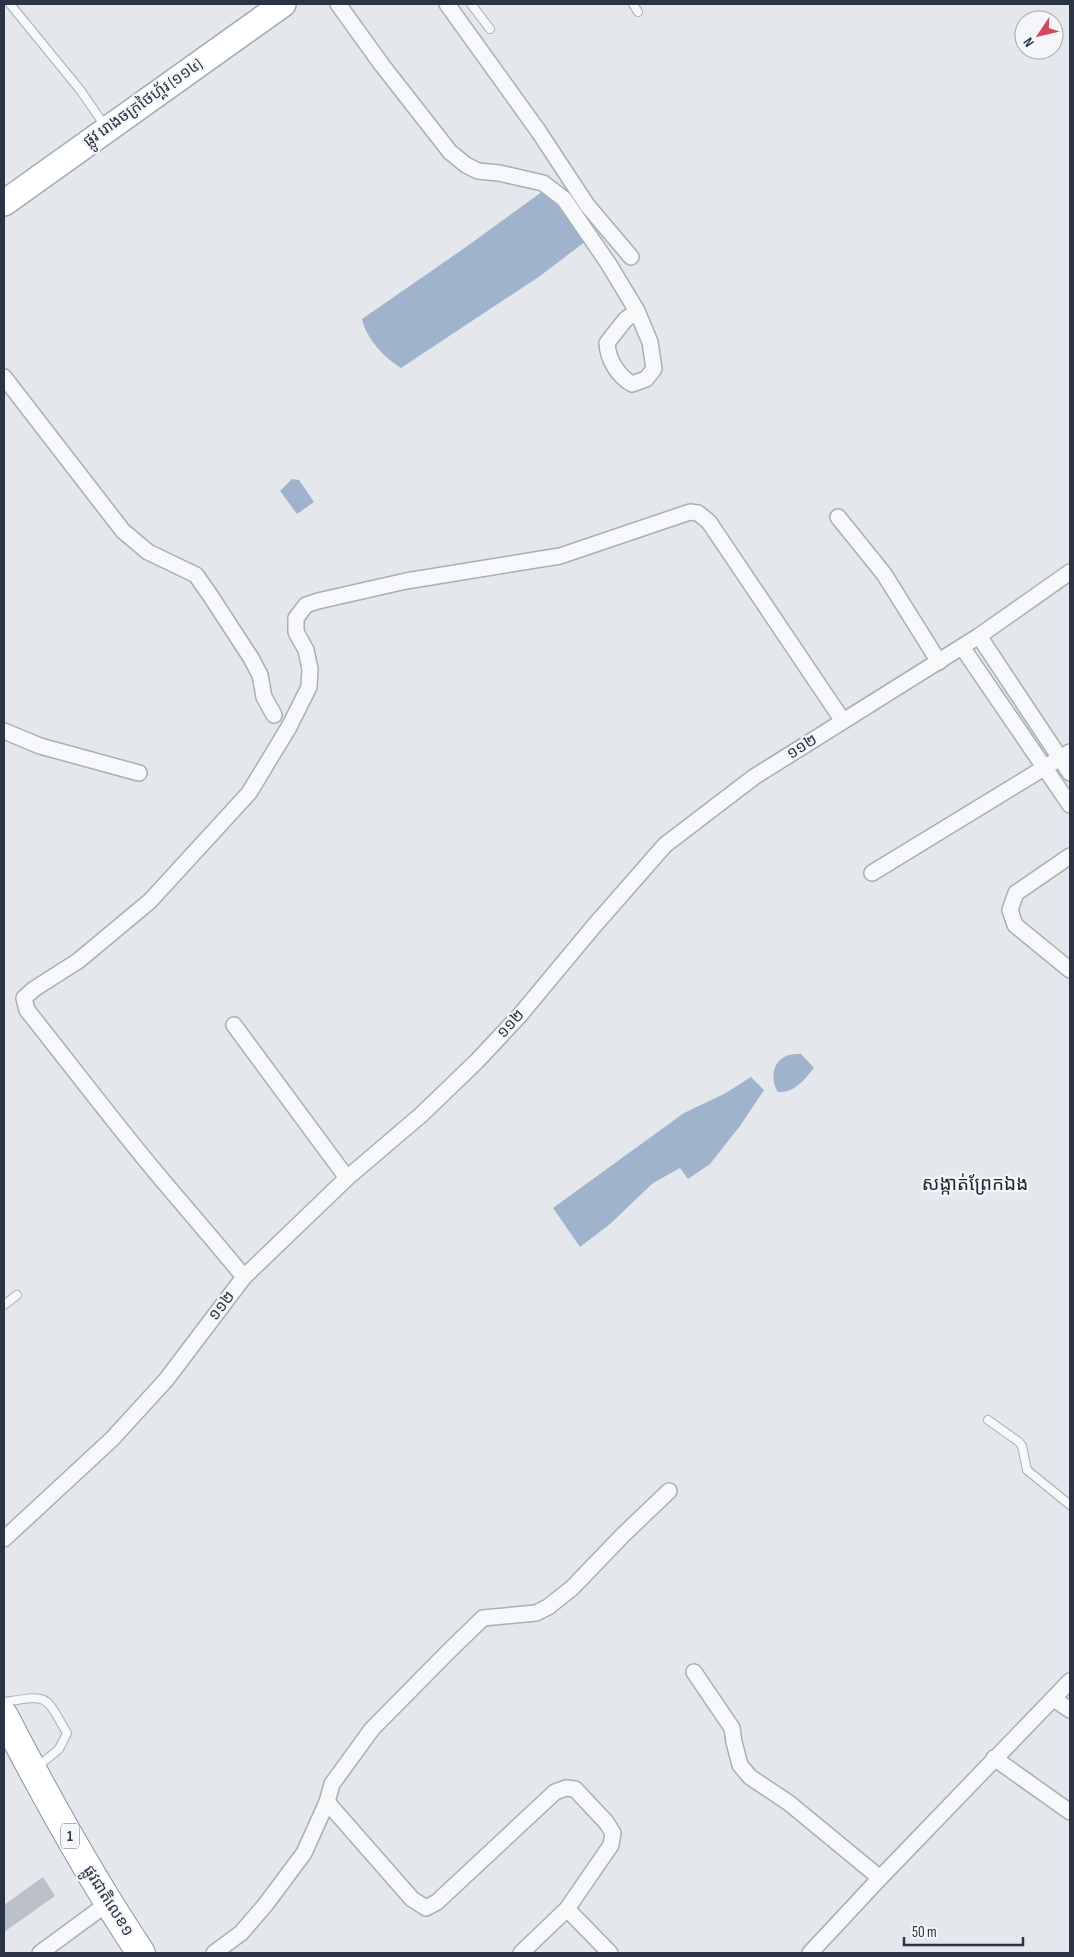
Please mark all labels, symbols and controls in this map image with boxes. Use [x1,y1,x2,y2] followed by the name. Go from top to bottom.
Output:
[1014,10,1064,60] north arrow
[1020,34,1038,50] text: N
[79,53,208,154] street label: ផ្លូវ រោងចក្រថៃហ្គ័រ (១១៤)
[783,730,821,764] street label: ១១២
[493,1006,529,1042] street label: ១១២
[922,1173,1028,1196] district label: សង្កាត់ព្រែកឯង
[205,1287,239,1325] street label: ១១២
[61,1824,79,1848] road number: 1
[76,1862,138,1942] street label: ផ្លូវជាតិលេខ១
[904,1914,1023,1946] scale bar
[912,1923,937,1942] text: 50 m

